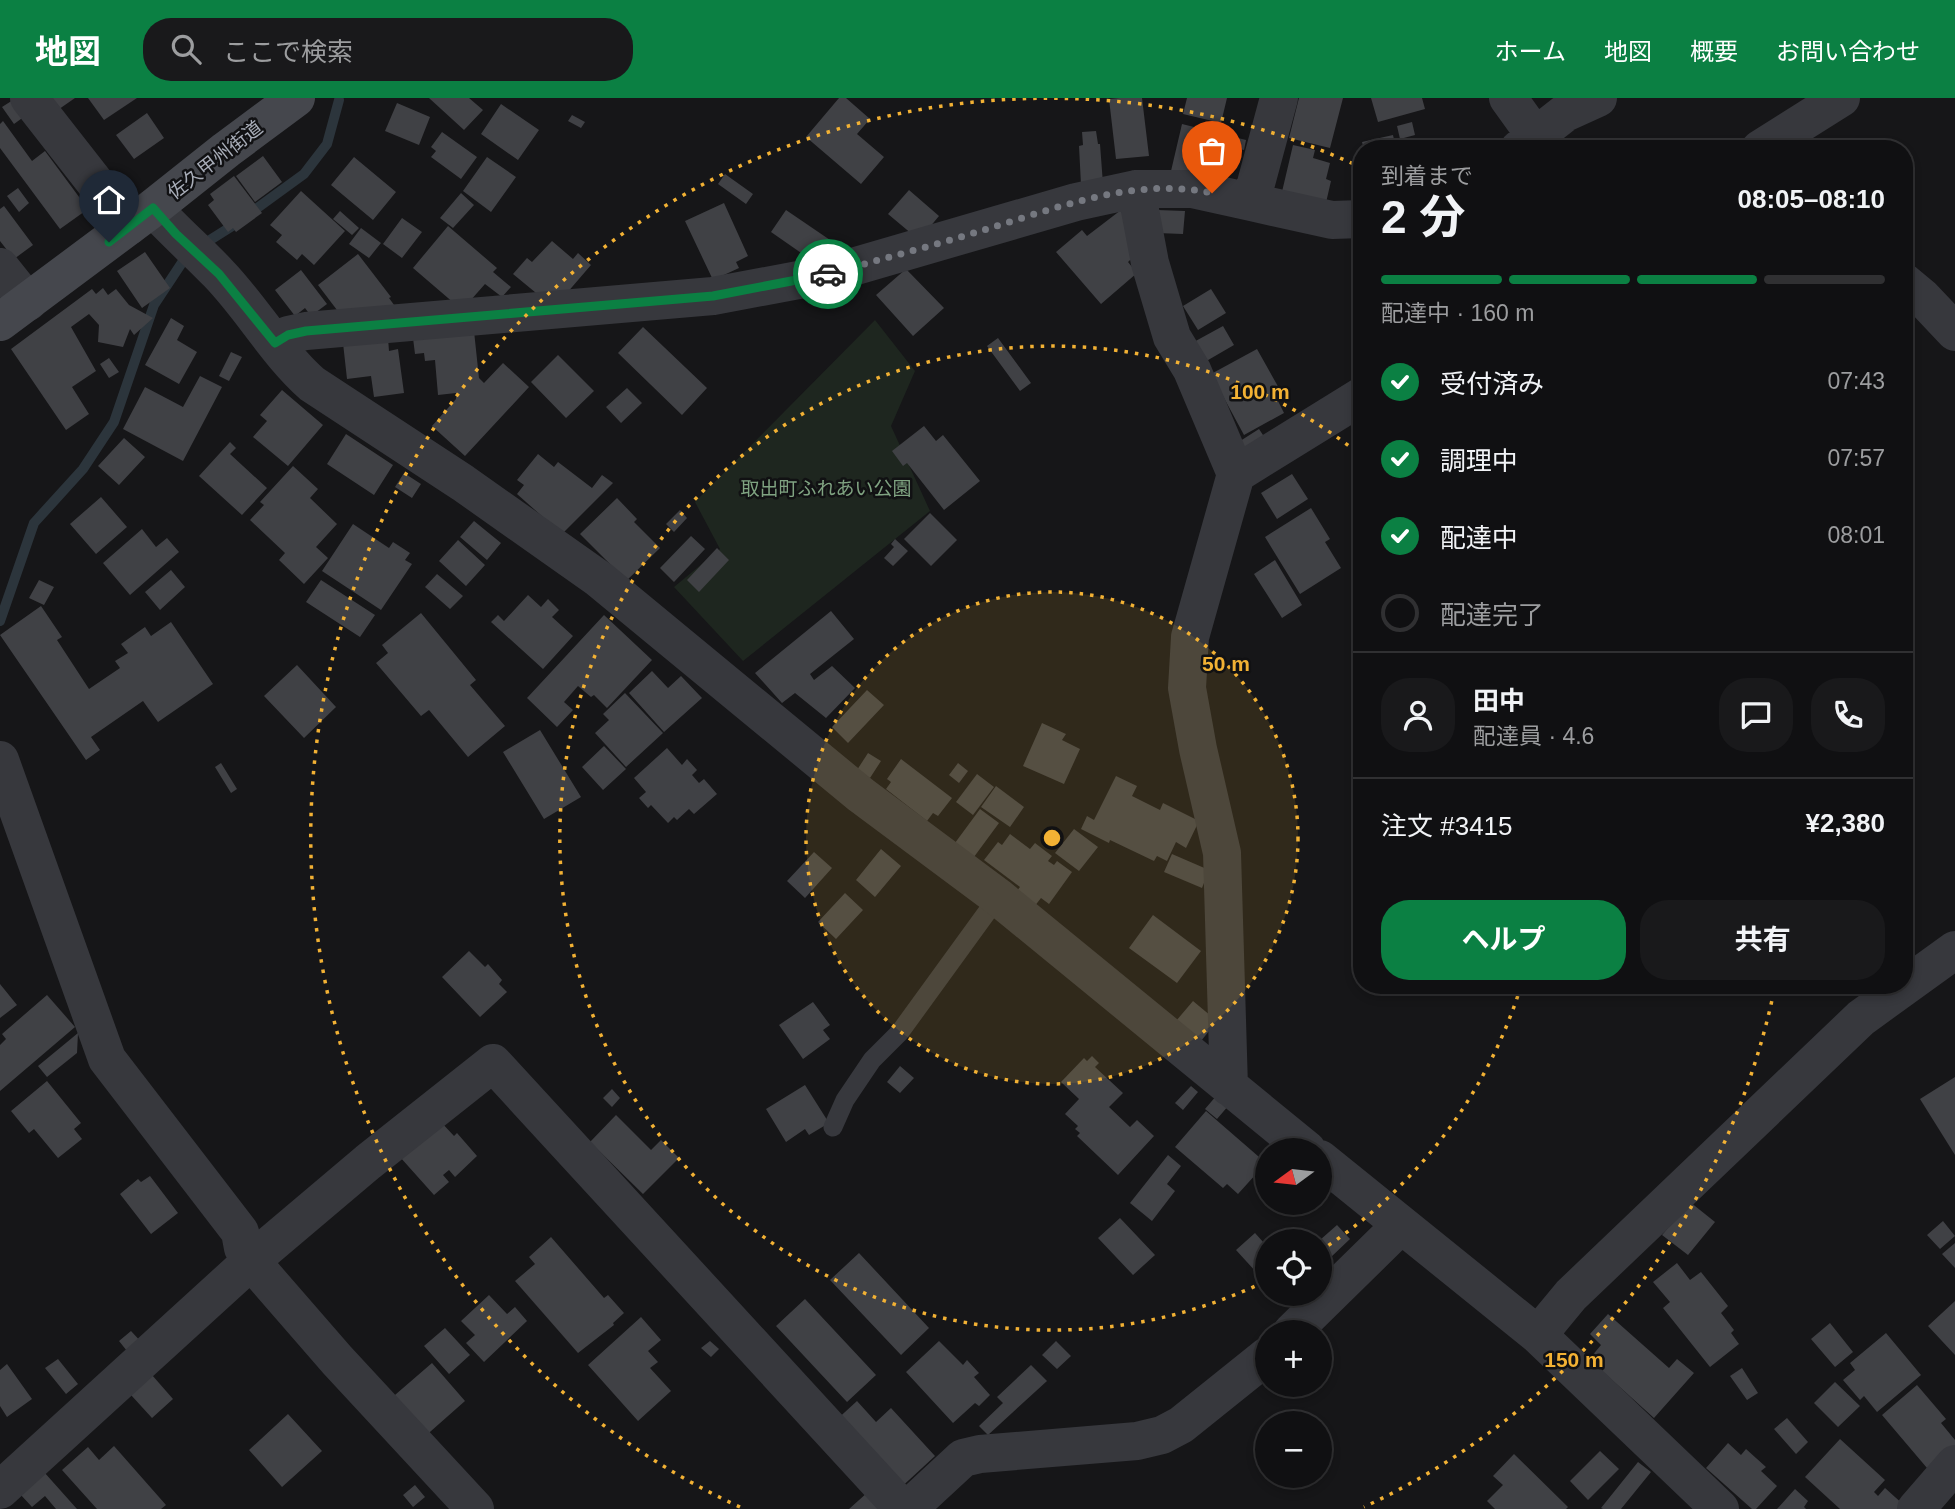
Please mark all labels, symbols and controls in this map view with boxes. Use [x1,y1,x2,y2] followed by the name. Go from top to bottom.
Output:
[143,18,633,81] search box
[167,30,205,68] icon: search
[35,33,101,70] text: 地図
[223,37,353,67] text: ここで検索
[1495,38,1566,65] text: ホーム
[1604,38,1652,65] text: 地図
[1690,38,1738,65] text: 概要
[1776,38,1920,65] text: お問い合わせ
[164,117,266,203] street label: 佐久甲州街道
[1182,121,1242,193] pin
[1193,132,1231,170] icon: bag
[1381,163,1473,189] text: 到着まで
[79,170,139,242] pin
[90,181,128,219] icon: home
[1738,184,1885,214] text: 08:05–08:10
[1381,191,1465,243] text: 2 分
[793,239,863,309] courier
[809,255,847,293] icon: car
[1381,300,1534,326] text: 配達中 · 160 m
[1381,363,1419,401] icon: check
[1827,368,1885,394] text: 07:43
[1440,369,1544,399] text: 受付済み
[1230,380,1290,403] text: 100 m
[1381,440,1419,478] icon: check
[1827,445,1885,471] text: 07:57
[1440,446,1518,476] text: 調理中
[740,478,912,499] park label: 取出町ふれあい公園
[1381,517,1419,555] icon: check
[1827,522,1885,548] text: 08:01
[1440,523,1518,553] text: 配達中
[1440,600,1544,630] text: 配達完了
[1202,652,1250,675] text: 50 m
[1381,678,1455,752] button: person
[1719,678,1793,752] button: chat
[1811,678,1885,752] button: phone
[1473,686,1525,716] text: 田中
[1473,723,1594,749] text: 配達員 · 4.6
[1805,808,1885,838] text: ¥2,380
[1381,811,1513,841] text: 注文 #3415
[1040,826,1064,850] centre of rings
[1381,900,1626,980] button: ヘルプ
[1640,900,1885,980] button: 共有
[1255,1138,1332,1214] north arrow
[1255,1138,1332,1488] map controls
[1255,1229,1332,1306] button: locate
[1255,1320,1332,1397] button: +
[1544,1348,1604,1371] text: 150 m
[1255,1411,1332,1488] button: −

